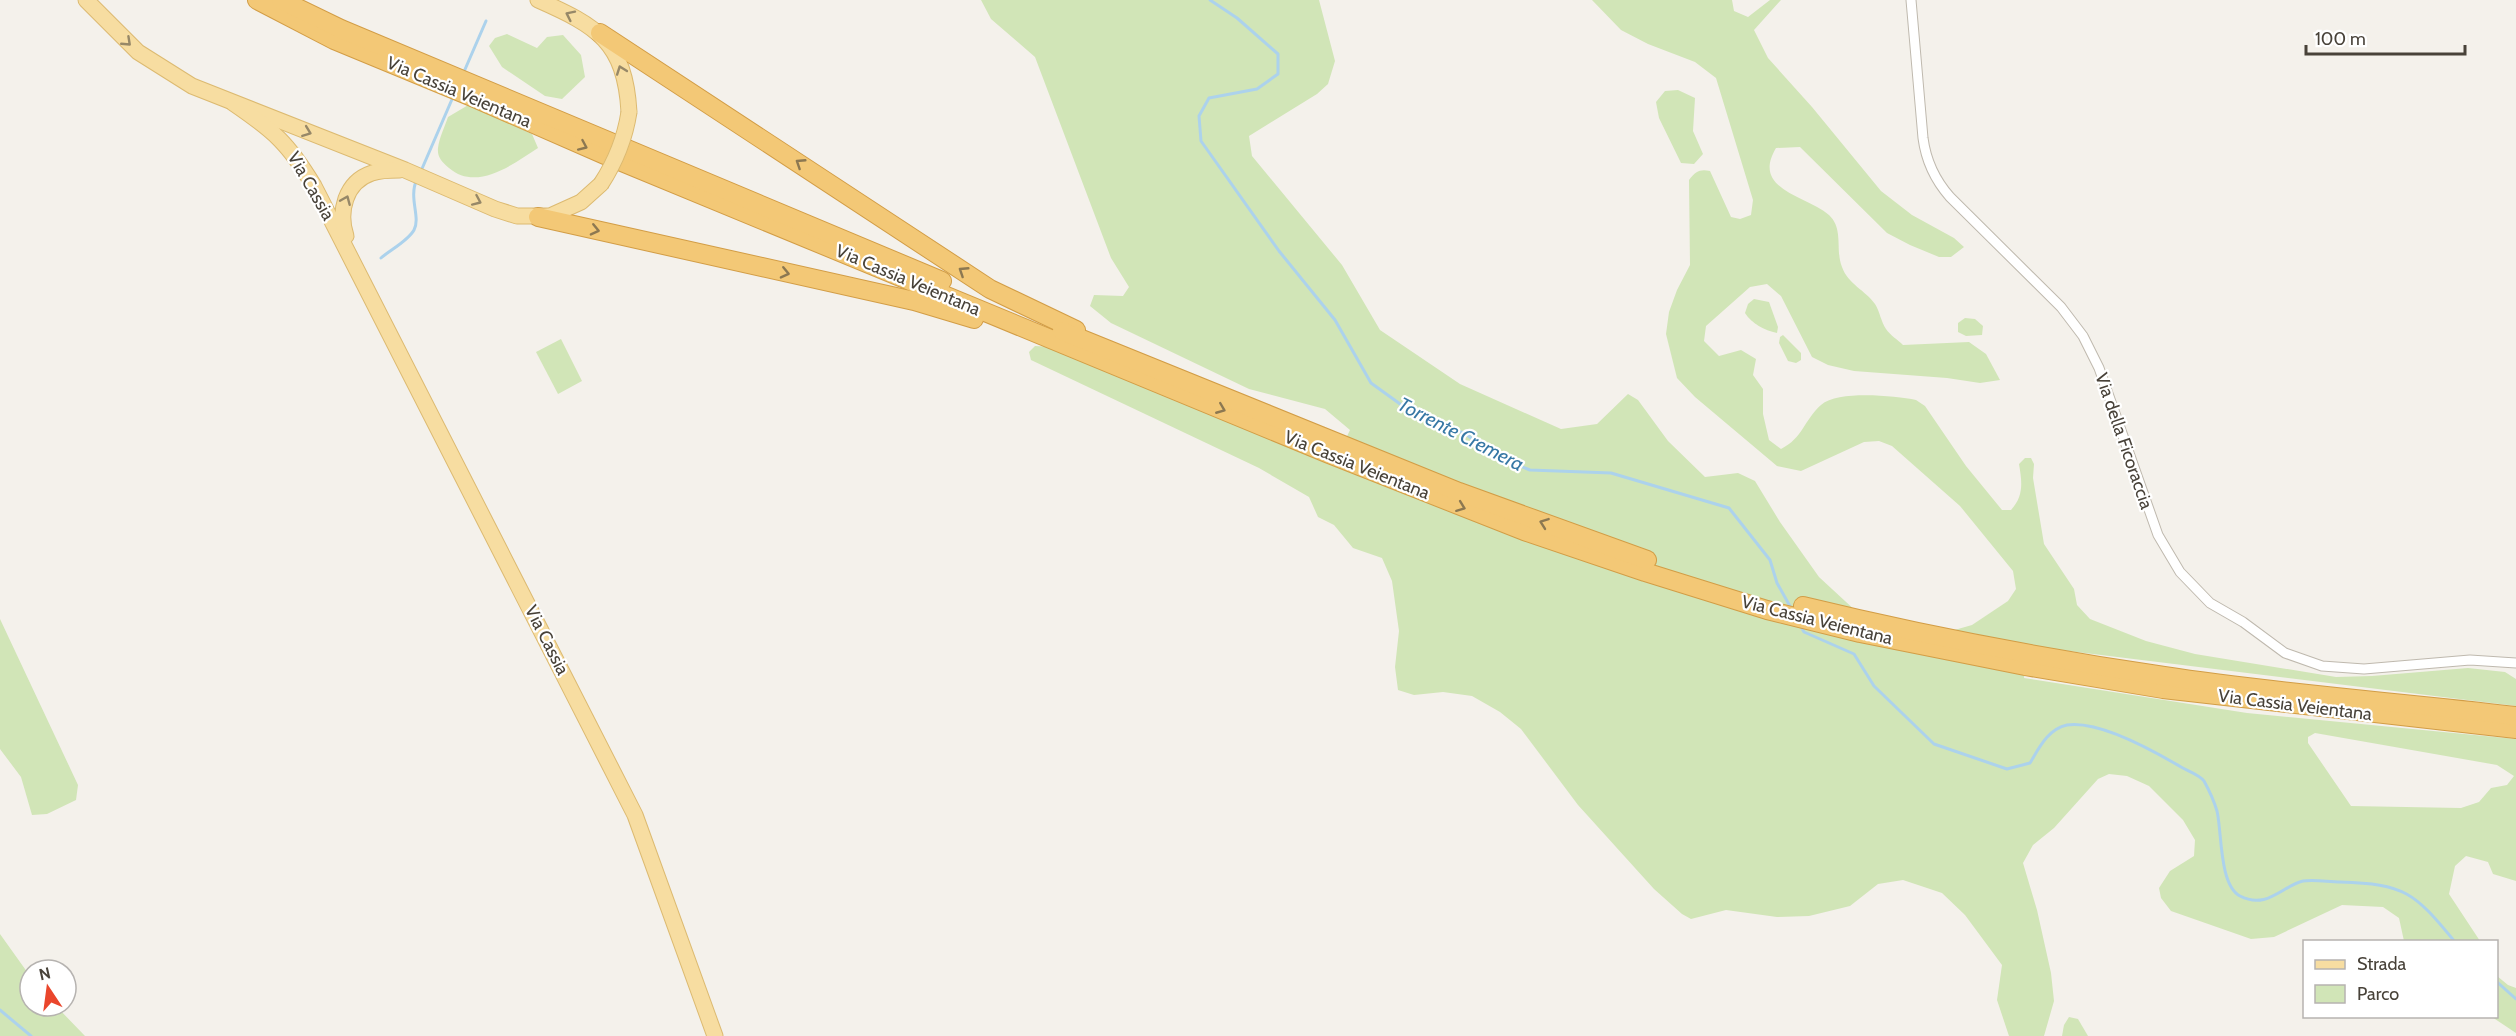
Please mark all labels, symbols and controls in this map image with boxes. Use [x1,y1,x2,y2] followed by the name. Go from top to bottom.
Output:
[565,11,576,22] one-way arrow
[2306,18,2465,56] scale bar
[2315,28,2366,50] text: 100 m
[120,35,131,46] one-way arrow
[383,52,535,133] street label: Via Cassia Veientana
[616,65,629,76] one-way arrow
[301,124,312,137] one-way arrow
[577,138,588,150] one-way arrow
[283,148,340,224] street label: Via Cassia
[796,159,806,171] one-way arrow
[471,194,482,206] one-way arrow
[339,196,351,207] one-way arrow
[590,223,600,236] one-way arrow
[832,240,984,321] street label: Via Cassia Veientana
[780,265,790,278] one-way arrow
[958,267,969,278] one-way arrow
[2090,370,2158,512] street label: Via della Ficoraccia
[1394,392,1528,476] water label: Torrente Cremera
[1215,402,1226,414] one-way arrow
[1281,426,1433,504] street label: Via Cassia Veientana
[1455,500,1466,512] one-way arrow
[1540,518,1550,531] one-way arrow
[1739,591,1895,649] street label: Via Cassia Veientana
[520,601,574,679] street label: Via Cassia
[2217,685,2374,725] street label: Via Cassia Veientana
[2303,940,2498,1018] legend
[2357,953,2407,975] text: Strada
[18,958,78,1018] north arrow
[37,963,52,984] text: N
[2357,983,2399,1005] text: Parco

